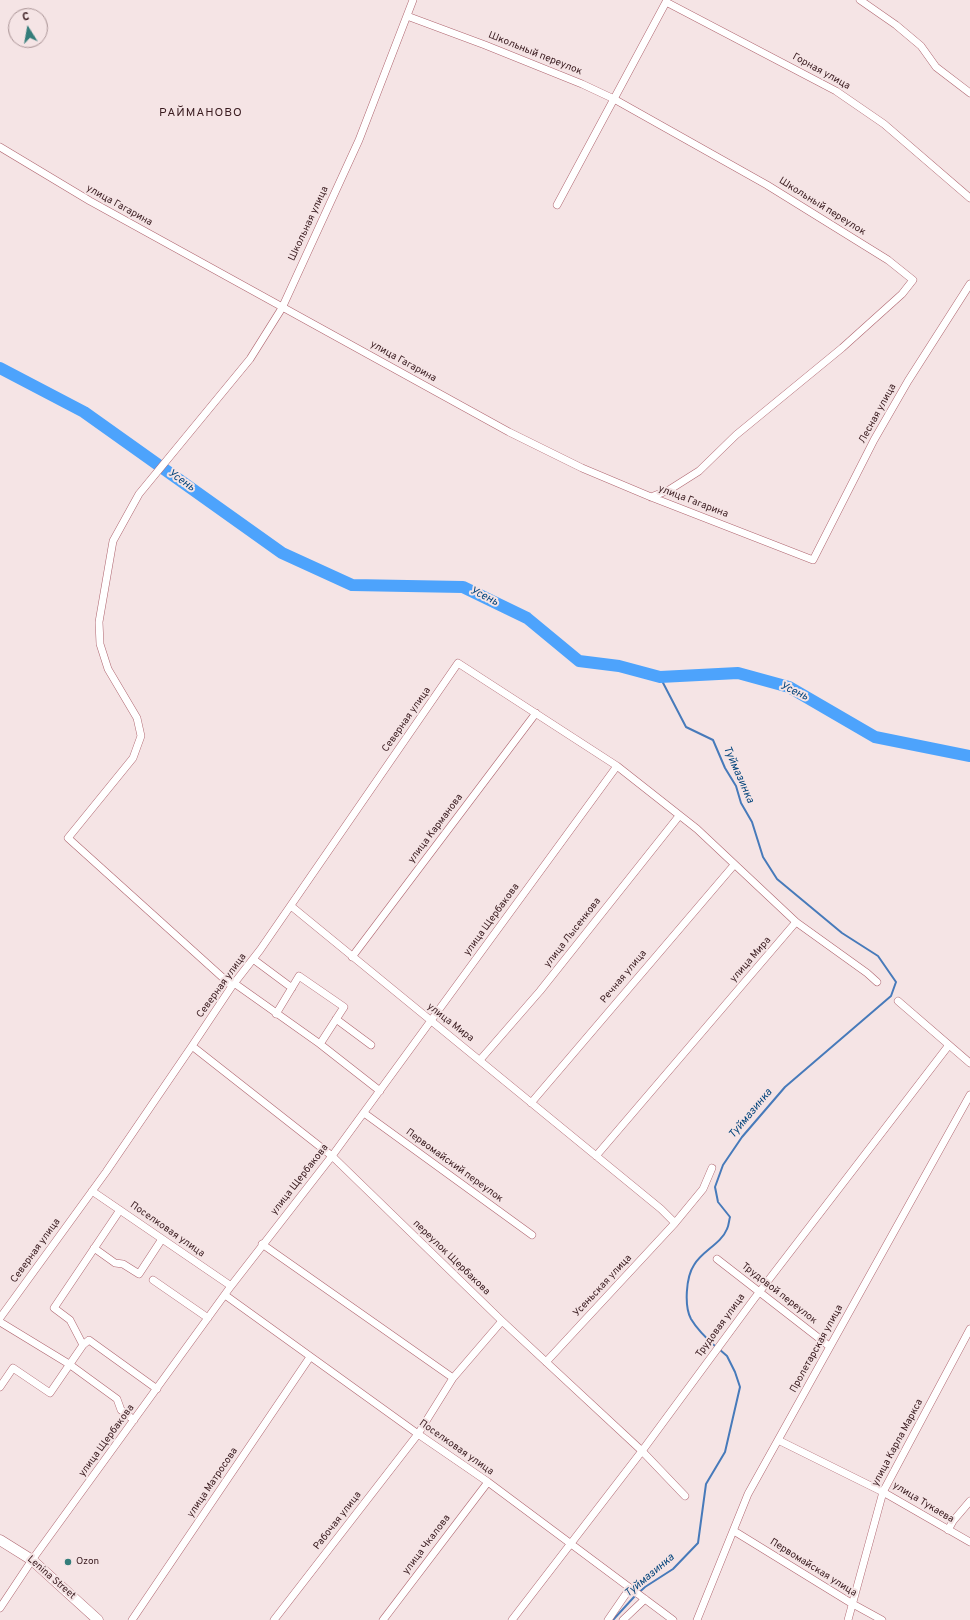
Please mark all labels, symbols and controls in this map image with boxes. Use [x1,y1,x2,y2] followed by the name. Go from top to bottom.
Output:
[8,8,48,48] north arrow
[21,10,31,25] text: С
[486,30,584,78] street label: Школьный переулок
[790,51,852,93] street label: Горная улица
[159,107,243,121] district label: РАЙМАНОВО
[776,175,868,239] street label: Школьный переулок
[84,183,154,229] street label: улица Гагарина
[286,185,332,263] street label: Школьная улица
[368,339,438,385] street label: улица Гагарина
[857,382,899,446] street label: Лесная улица
[165,467,197,495] water label: Усень
[656,483,730,521] street label: улица Гагарина
[468,585,500,609] water label: Усень
[778,680,810,704] water label: Усень
[380,685,434,755] street label: Северная улица
[720,745,756,805] water label: Туймазинка
[406,792,466,866] street label: улица Карманова
[462,882,522,958] street label: улица Щербакова
[542,896,604,970] street label: улица Лысенкова
[728,935,774,985] street label: улица Мира
[598,948,650,1006] street label: Речная улица
[195,951,249,1021] street label: Северная улица
[424,1001,476,1045] street label: улица Мира
[726,1086,776,1142] water label: Туймазинка
[403,1127,505,1205] street label: Первомайский переулок
[269,1142,331,1218] street label: улица Щербакова
[127,1200,207,1260] street label: Поселковая улица
[9,1216,63,1286] street label: Северная улица
[410,1218,492,1298] street label: переулок Щербакова
[571,1253,635,1319] street label: Усеньская улица
[739,1261,819,1327] street label: Трудовой переулок
[694,1292,748,1360] street label: Трудовая улица
[788,1303,846,1395] street label: Пролетарская улица
[870,1397,926,1489] street label: улица Карла Маркса
[77,1403,137,1479] street label: улица Щербакова
[416,1418,496,1478] street label: Поселковая улица
[185,1446,241,1520] street label: улица Матросова
[890,1480,956,1526] street label: улица Тукаева
[312,1489,364,1553] street label: Рабочая улица
[401,1513,453,1577] street label: улица Чкалова
[767,1536,859,1600] street label: Первомайская улица
[622,1551,678,1601] water label: Туймазинка
[24,1554,78,1602] street label: Lenina Street
[76,1556,99,1568] place label: Ozon
[63,1557,73,1567] marker: Ozon

